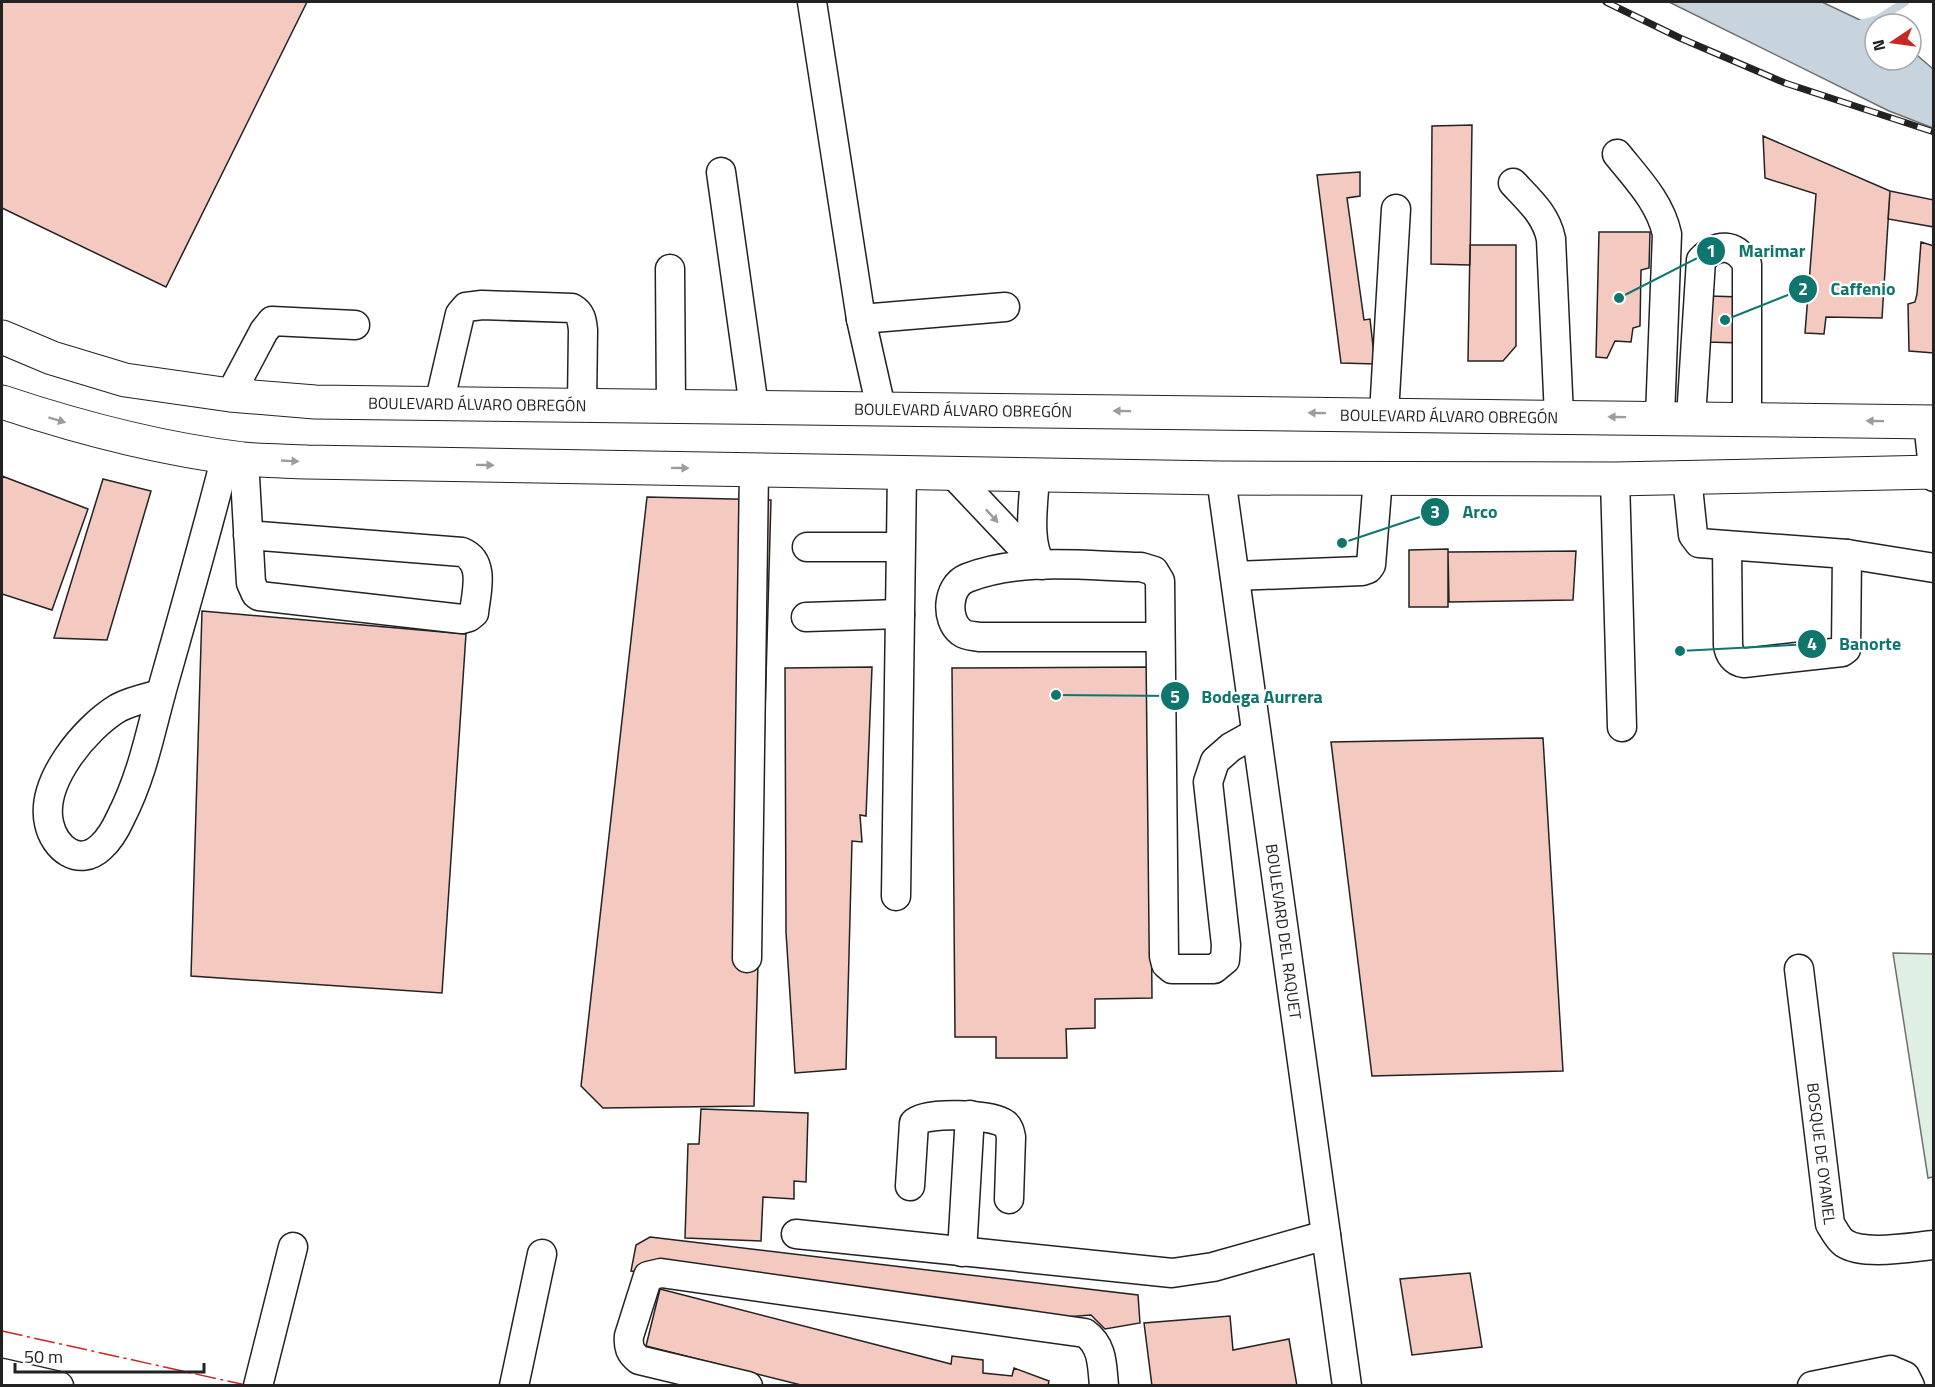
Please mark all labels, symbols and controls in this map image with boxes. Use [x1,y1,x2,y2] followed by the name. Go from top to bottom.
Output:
[1863,12,1923,72] north arrow
[1865,37,1891,53] text: N
[1696,233,1817,269] callout: Marimar
[1706,237,1716,264] text: 1
[1739,237,1806,264] text: Marimar
[1788,271,1907,307] callout: Caffenio
[1798,275,1808,302] text: 2
[1830,275,1896,302] text: Caffenio
[368,391,586,417] street label: BOULEVARD ÁLVARO OBREGÓN
[854,397,1072,423] street label: BOULEVARD ÁLVARO OBREGÓN
[1340,403,1558,429] street label: BOULEVARD ÁLVARO OBREGÓN
[1113,406,1132,416] one-way arrow
[1308,409,1327,418] one-way arrow
[1608,412,1627,422] one-way arrow
[48,416,66,425] one-way arrow
[1866,416,1885,426] one-way arrow
[280,456,299,465] one-way arrow
[475,460,494,470] one-way arrow
[670,464,689,473] one-way arrow
[1420,494,1509,530] callout: Arco
[1430,498,1440,525] text: 3
[1462,498,1498,525] text: Arco
[985,508,999,523] one-way arrow
[1797,626,1913,662] callout: Banorte
[1807,630,1817,657] text: 4
[1839,630,1901,657] text: Banorte
[1160,678,1335,714] callout: Bodega Aurrera
[1170,683,1180,710] text: 5
[1201,683,1323,710] text: Bodega Aurrera
[1260,842,1308,1022] street label: BOULEVARD DEL RAQUET
[1801,1081,1842,1226] street label: BOSQUE DE OYAMEL
[15,1336,204,1374] scale bar
[24,1343,63,1370] text: 50 m

